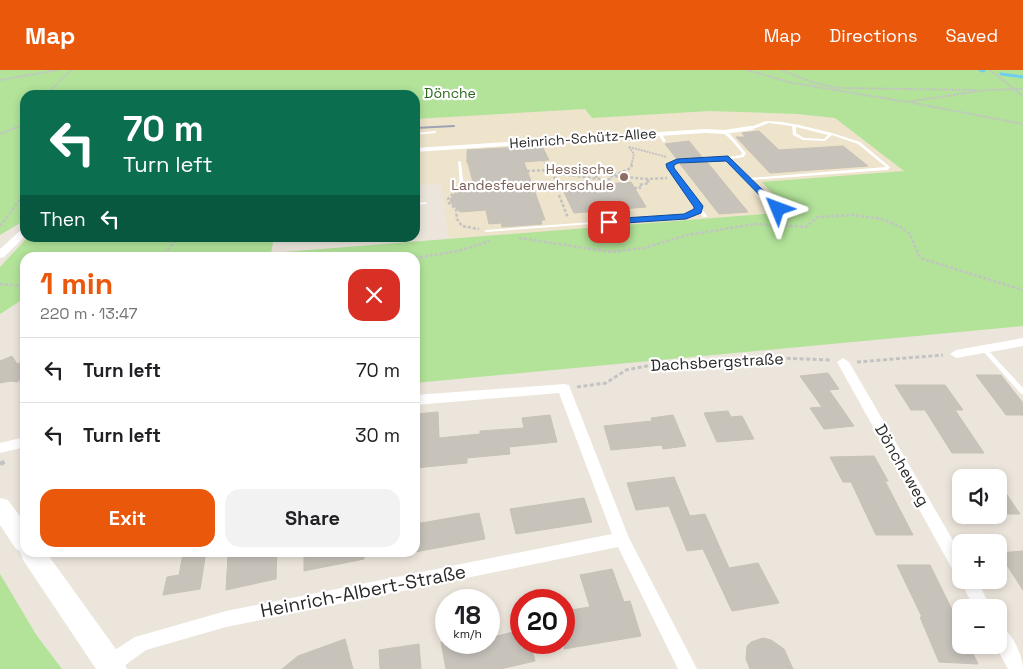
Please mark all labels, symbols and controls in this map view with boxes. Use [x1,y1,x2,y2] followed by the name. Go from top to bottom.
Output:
[25,20,75,51] text: Map
[764,24,801,47] text: Map
[829,24,918,47] text: Directions
[946,24,998,47] text: Saved
[424,84,476,102] park label: Dönche
[123,107,204,151] text: 70 m
[40,110,105,175] icon: left
[509,124,657,152] street label: Heinrich-Schütz-Allee
[123,150,213,178] text: Turn left
[451,160,614,194] place label: Hessische Landesfeuerwehrschule
[618,171,630,183] marker: Hessische Landesfeuerwehrschule
[751,182,803,234] position arrow
[588,201,630,243] pin
[96,205,124,233] icon: left
[40,207,86,232] text: Then
[595,208,623,236] icon: arrive
[40,264,113,303] text: 1 min
[348,269,400,321] button: close
[40,303,138,324] text: 220 m · 13:47
[650,348,784,376] street label: Dachsbergstraße
[40,356,68,384] icon: left
[83,358,161,383] text: Turn left
[356,358,400,383] text: 70 m
[870,420,934,510] street label: Döncheweg
[40,421,68,449] icon: left
[83,423,161,448] text: Turn left
[355,423,400,448] text: 30 m
[952,469,1007,654] map controls
[952,469,1007,524] button: sound
[40,489,215,547] button: Exit
[225,489,400,547] button: Share
[952,534,1007,589] button: +
[258,559,468,623] street label: Heinrich-Albert-Straße
[510,589,575,654] speed limit sign: 20
[454,599,481,631] text: 18
[952,599,1007,654] button: −
[453,626,482,642] text: km/h

